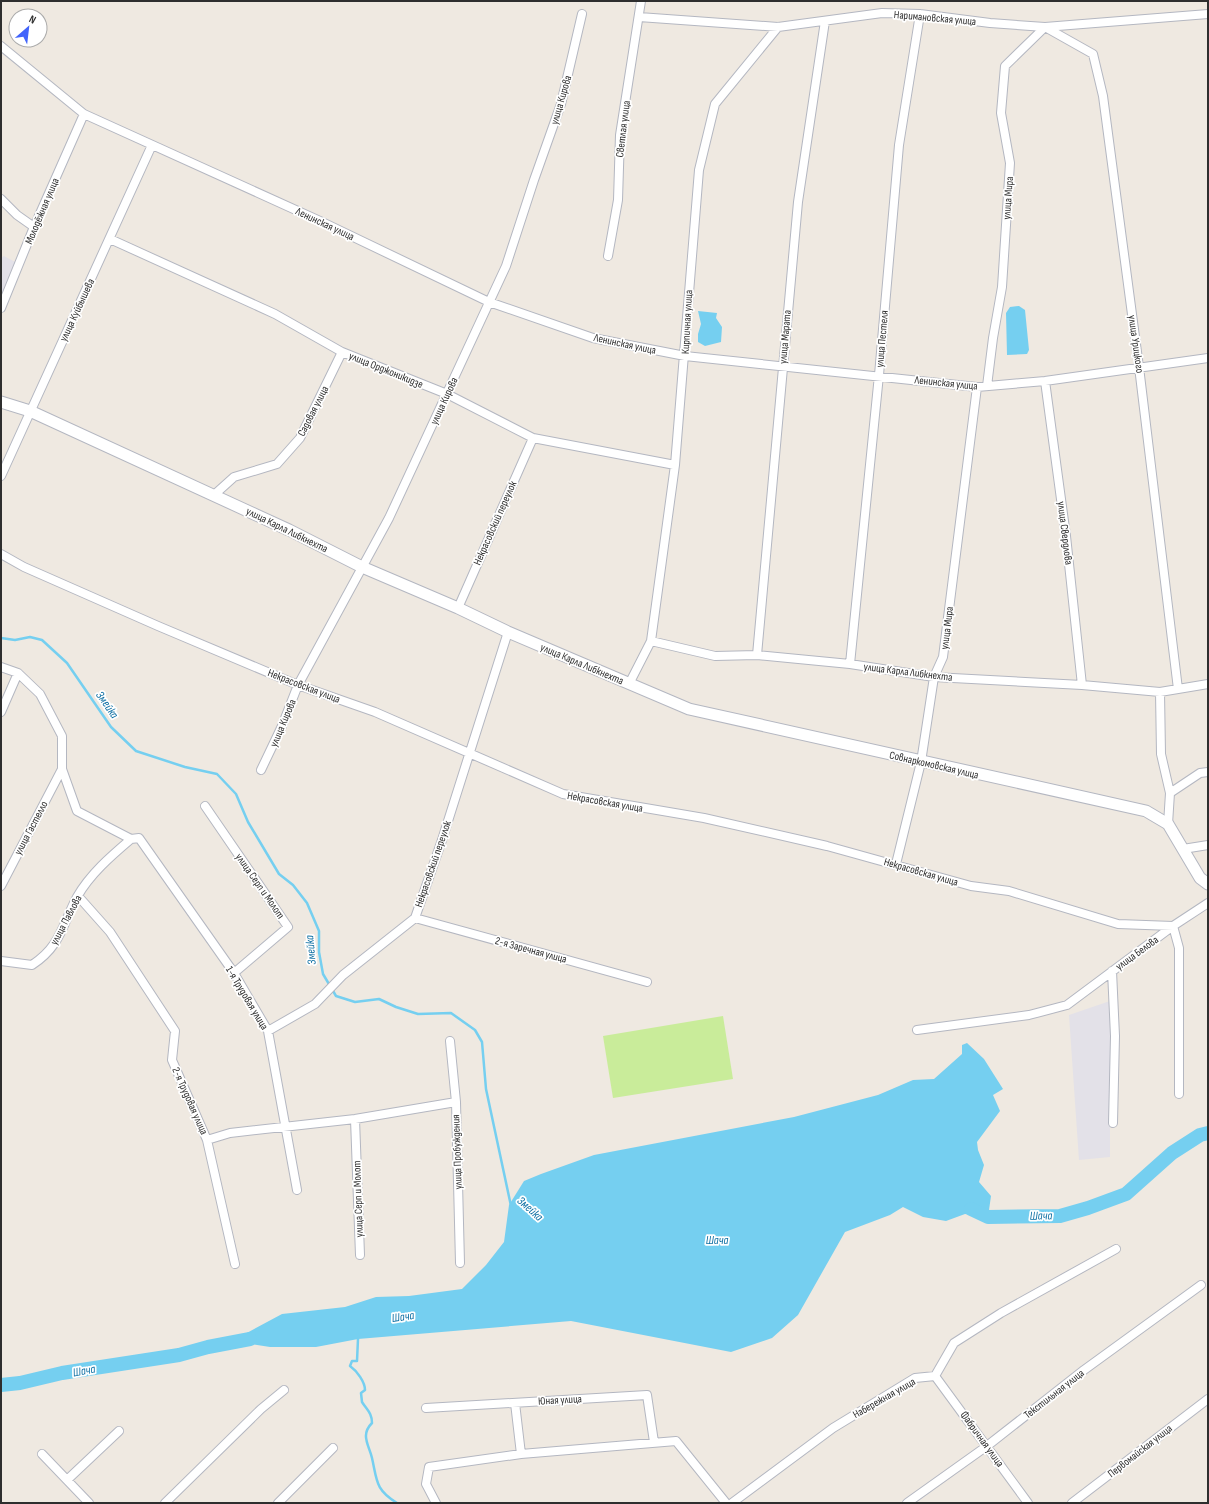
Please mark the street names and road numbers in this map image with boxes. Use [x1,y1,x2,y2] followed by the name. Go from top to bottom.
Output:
[893,8,977,28] street label: Наримановская улица
[548,74,574,126] street label: улица Кирова
[613,100,633,158] street label: Светлая улица
[22,176,62,246] street label: Молодёжная улица
[1000,176,1016,220] street label: улица Мира
[293,204,356,243] street label: Ленинская улица
[57,276,97,344] street label: улица Куйбышева
[679,290,695,354] street label: Кирпичная улица
[776,310,794,364] street label: улица Марата
[873,310,891,368] street label: улица Пестеля
[1125,314,1147,374] street label: улица Урицкого
[592,331,657,357] street label: Ленинская улица
[347,349,425,391] street label: улица Орджоникидзе
[913,373,978,393] street label: Ленинская улица
[427,375,461,427] street label: улица Кирова
[295,384,331,438] street label: Садовая улица
[471,478,520,567] street label: Некрасовский переулок
[1055,500,1075,566] street label: улица Свердлова
[244,505,330,555] street label: улица Карла Либкнехта
[938,606,956,650] street label: улица Мира
[538,641,626,687] street label: улица Карла Либкнехта
[863,660,953,684] street label: улица Карла Либкнехта
[266,666,342,706] street label: Некрасовская улица
[267,697,299,749] street label: улица Кирова
[888,748,980,782] street label: Совнаркомовская улица
[566,789,644,815] street label: Некрасовская улица
[11,799,51,857] street label: улица Гастелло
[412,818,454,909] street label: Некрасовский переулок
[233,851,287,921] street label: улица Серп и Молот
[882,855,960,889] street label: Некрасовская улица
[47,893,85,947] street label: улица Павлова
[1113,933,1161,973] street label: улица Белова
[494,934,568,966] street label: 2-я Заречная улица
[223,964,271,1032] street label: 1-я Трудовая улица
[169,1065,211,1137] street label: 2-я Трудовая улица
[449,1114,465,1190] street label: улица Пробуждения
[350,1160,366,1238] street label: улица Серп и Молот
[1021,1367,1087,1421] street label: Текстильная улица
[850,1375,918,1421] street label: Набережная улица
[538,1392,582,1408] street label: Юная улица
[957,1409,1007,1469] street label: Фабричная улица
[1105,1422,1175,1480] street label: Первомайская улица

